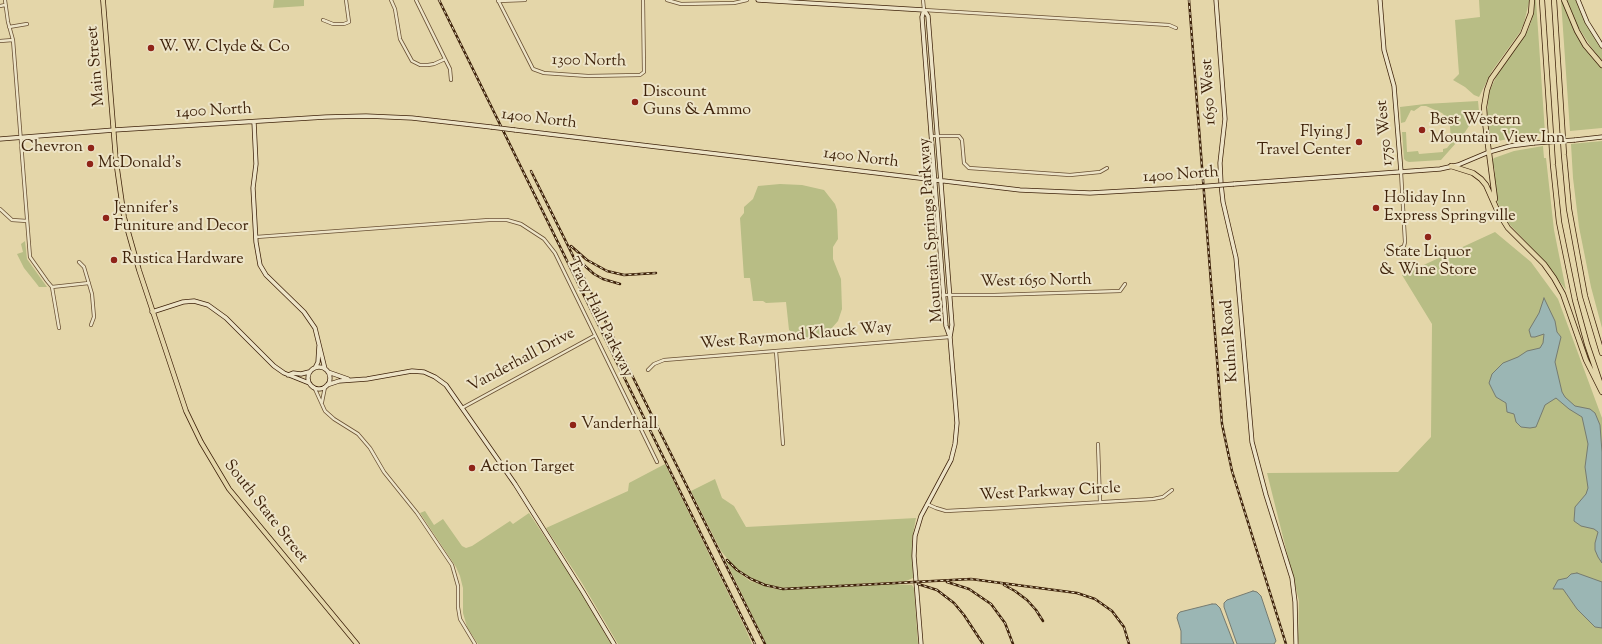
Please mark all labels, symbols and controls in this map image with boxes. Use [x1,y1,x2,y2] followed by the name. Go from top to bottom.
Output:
[84,25,110,107] street label: Main Street
[159,38,290,58] place label: W. W. Clyde & Co
[146,43,156,53] marker: W. W. Clyde & Co
[552,52,626,72] street label: 1300 North
[1199,58,1221,126] street label: 1650 West
[643,83,751,121] place label: Discount Guns & Ammo
[630,97,640,107] marker: Discount Guns & Ammo
[1374,99,1398,167] street label: 1750 West
[176,100,252,124] street label: 1400 North
[500,106,578,134] street label: 1400 North
[1430,111,1565,149] place label: Best Western Mountain View Inn
[1257,123,1351,161] place label: Flying J Travel Center
[1417,125,1427,135] marker: Best Western Mountain View Inn
[916,137,948,323] street label: Mountain Springs Parkway
[1354,137,1364,147] marker: Flying J Travel Center
[21,138,83,158] place label: Chevron
[86,143,96,153] marker: Chevron
[822,145,900,173] street label: 1400 North
[98,154,181,174] place label: McDonald's
[85,159,95,169] marker: McDonald's
[1142,164,1220,188] street label: 1400 North
[1384,189,1516,227] place label: Holiday Inn Express Springville
[114,199,249,237] place label: Jennifer's Funiture and Decor
[1371,203,1381,213] marker: Holiday Inn Express Springville
[101,213,111,223] marker: Jennifer's Funiture and Decor
[1423,232,1433,242] marker: State Liquor & Wine Store
[1379,243,1477,281] place label: State Liquor & Wine Store
[122,250,244,270] place label: Rustica Hardware
[109,255,119,265] marker: Rustica Hardware
[562,255,636,381] street label: Tracy Hall Parkway
[980,271,1092,293] street label: West 1650 North
[1219,299,1243,383] street label: Kuhni Road
[699,319,893,355] street label: West Raymond Klauck Way
[465,325,579,397] street label: Vanderhall Drive
[581,415,658,435] place label: Vanderhall
[568,420,578,430] marker: Vanderhall
[219,457,311,567] street label: South State Street
[480,458,574,478] place label: Action Target
[467,463,477,473] marker: Action Target
[979,480,1121,506] street label: West Parkway Circle

